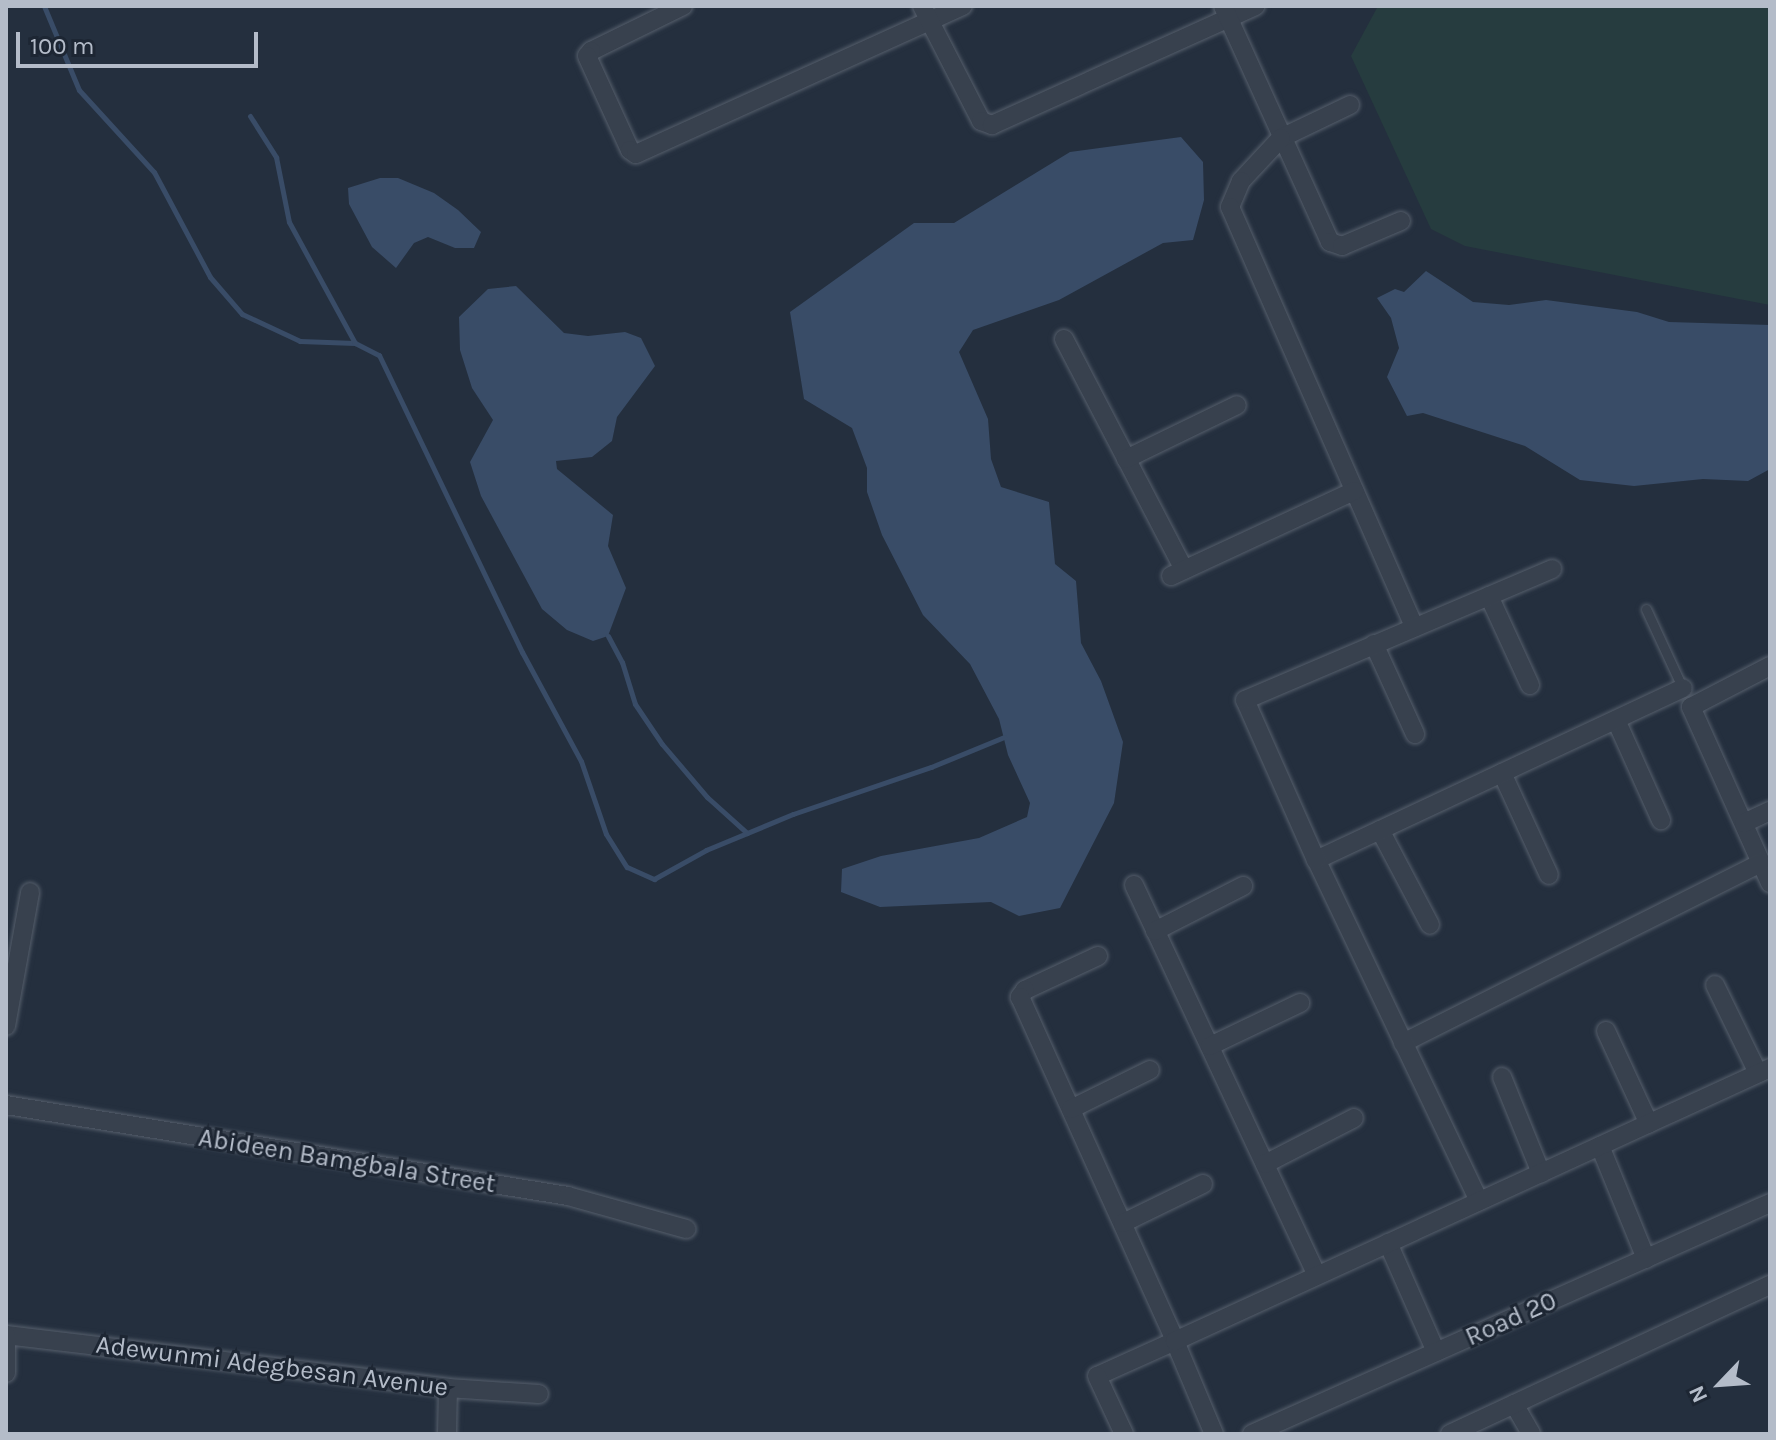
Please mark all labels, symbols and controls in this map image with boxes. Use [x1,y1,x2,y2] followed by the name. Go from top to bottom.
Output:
[20,16,262,66] scale bar
[30,32,95,60] text: 100 m
[196,1122,498,1200] street label: Abideen Bamgbala Street
[1461,1285,1561,1353] street label: Road 20
[94,1329,450,1403] street label: Adewunmi Adegbesan Avenue
[1680,1344,1760,1424] north arrow
[1683,1381,1713,1407] text: N

